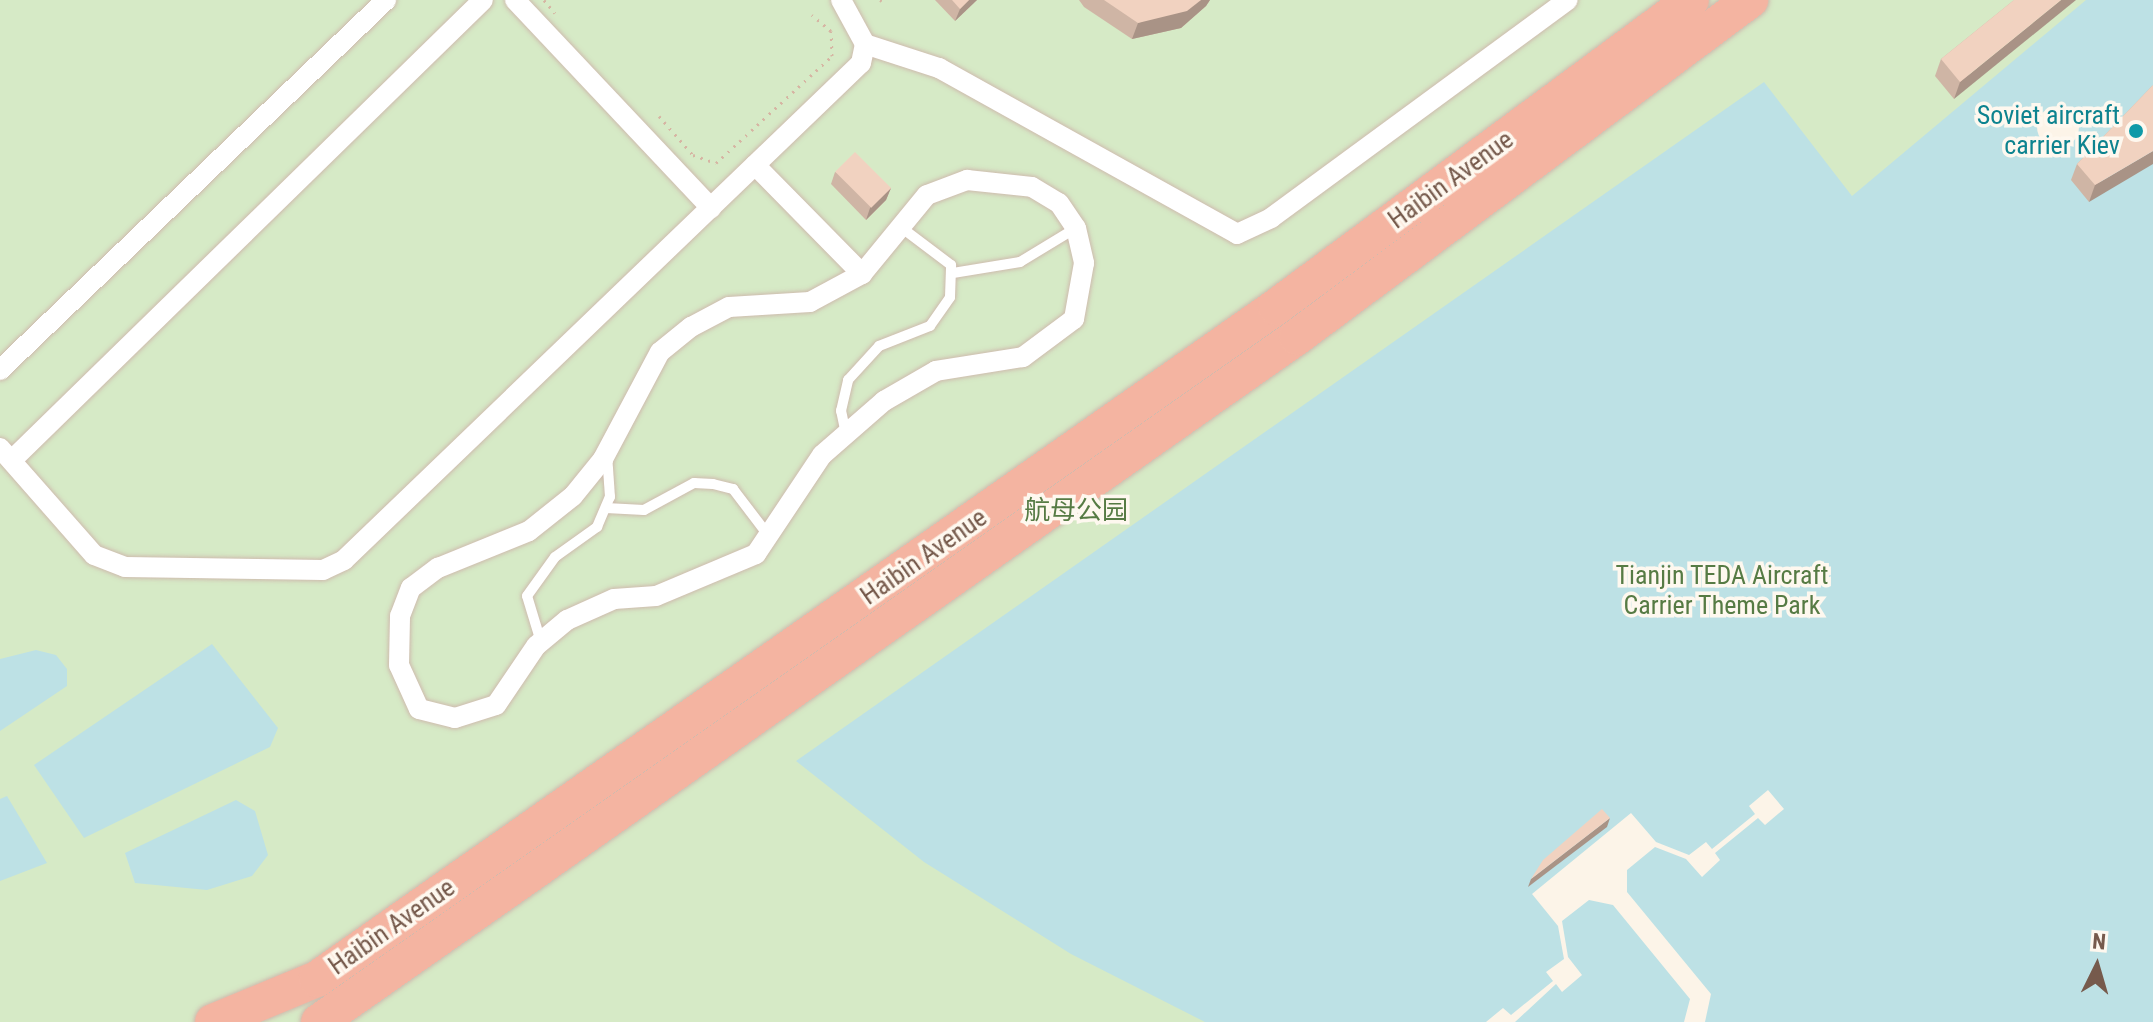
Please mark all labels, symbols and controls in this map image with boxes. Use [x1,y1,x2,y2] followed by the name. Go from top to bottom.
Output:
[1977,100,2120,162] place label: Soviet aircraft carrier Kiev
[2127,122,2145,140] marker: Soviet aircraft carrier Kiev
[1382,124,1520,236] street label: Haibin Avenue
[1024,495,1128,527] park label: 航母公园
[855,502,993,612] street label: Haibin Avenue
[1615,560,1829,622] park label: Tianjin TEDA Aircraft Carrier Theme Park
[323,872,461,982] street label: Haibin Avenue
[2057,926,2137,1006] north arrow
[2091,929,2107,955] text: N

